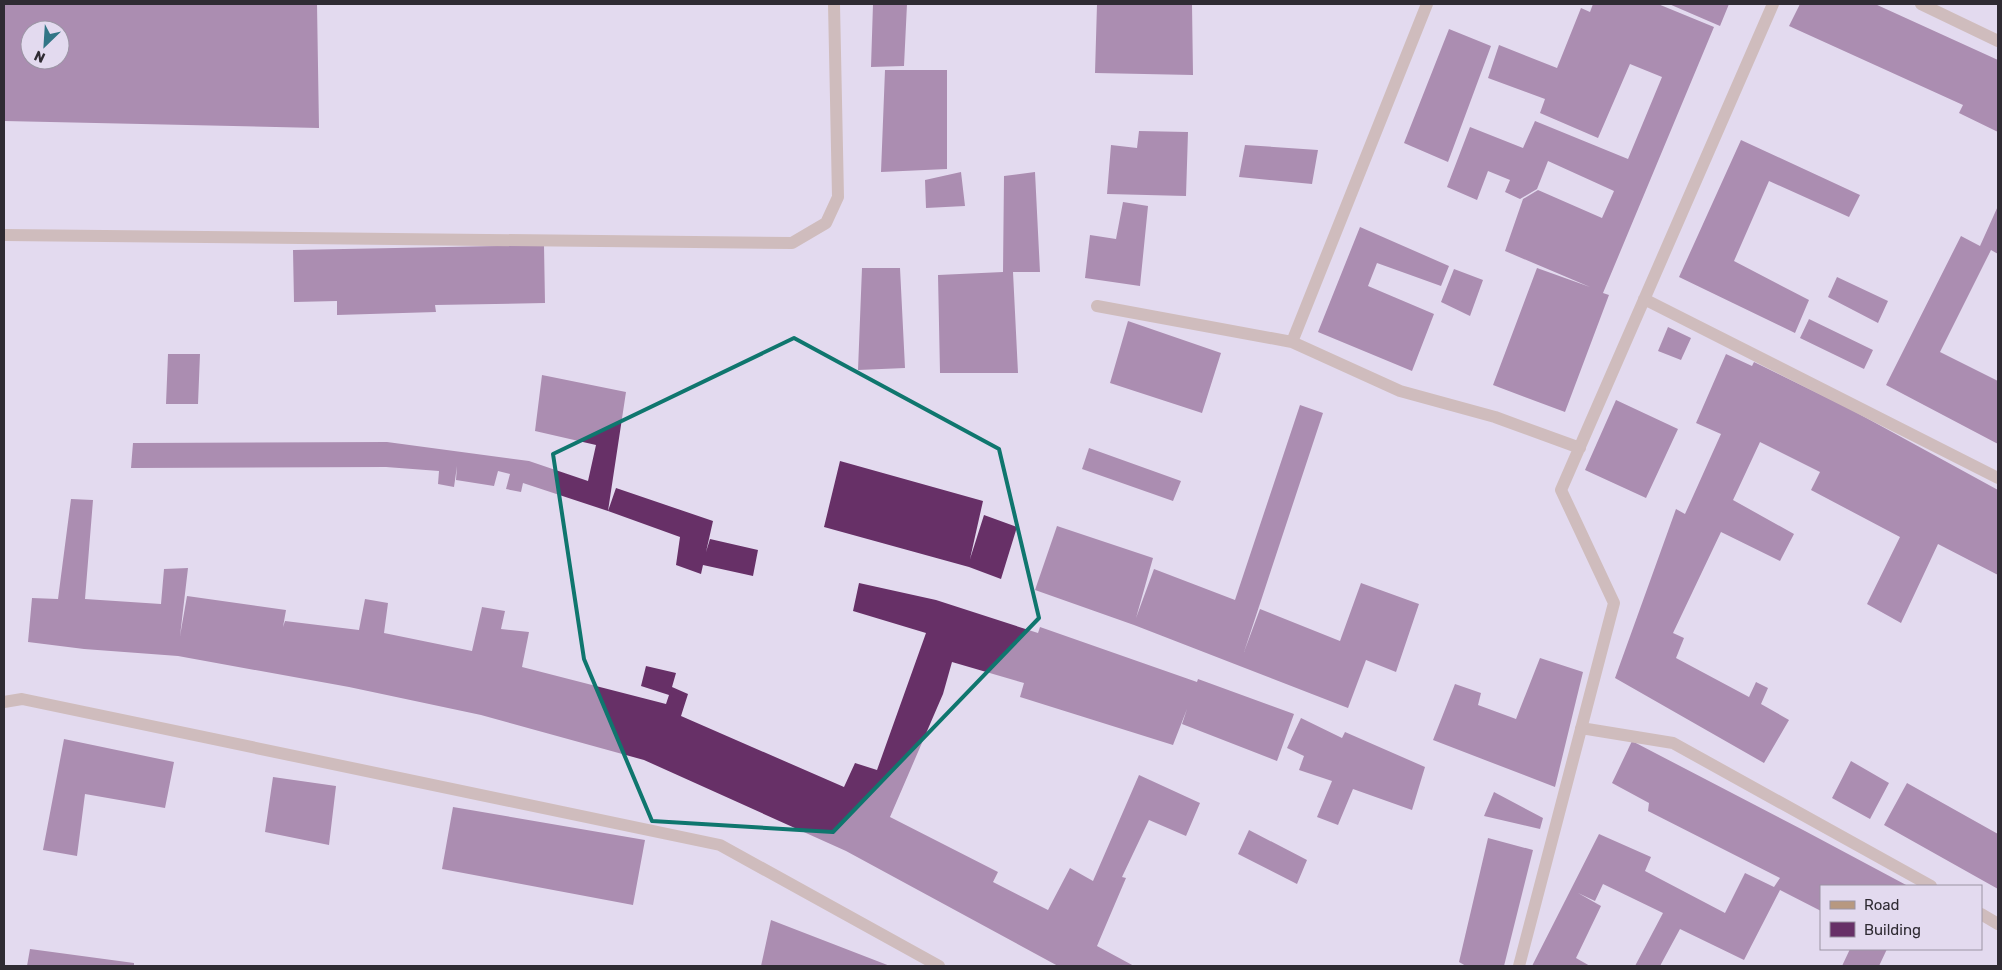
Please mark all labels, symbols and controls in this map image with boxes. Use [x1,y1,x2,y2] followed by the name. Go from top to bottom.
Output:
[20,20,70,70] north arrow
[32,46,48,66] text: N
[1820,885,1982,950] legend
[1864,896,1900,914] text: Road
[1864,921,1921,939] text: Building

